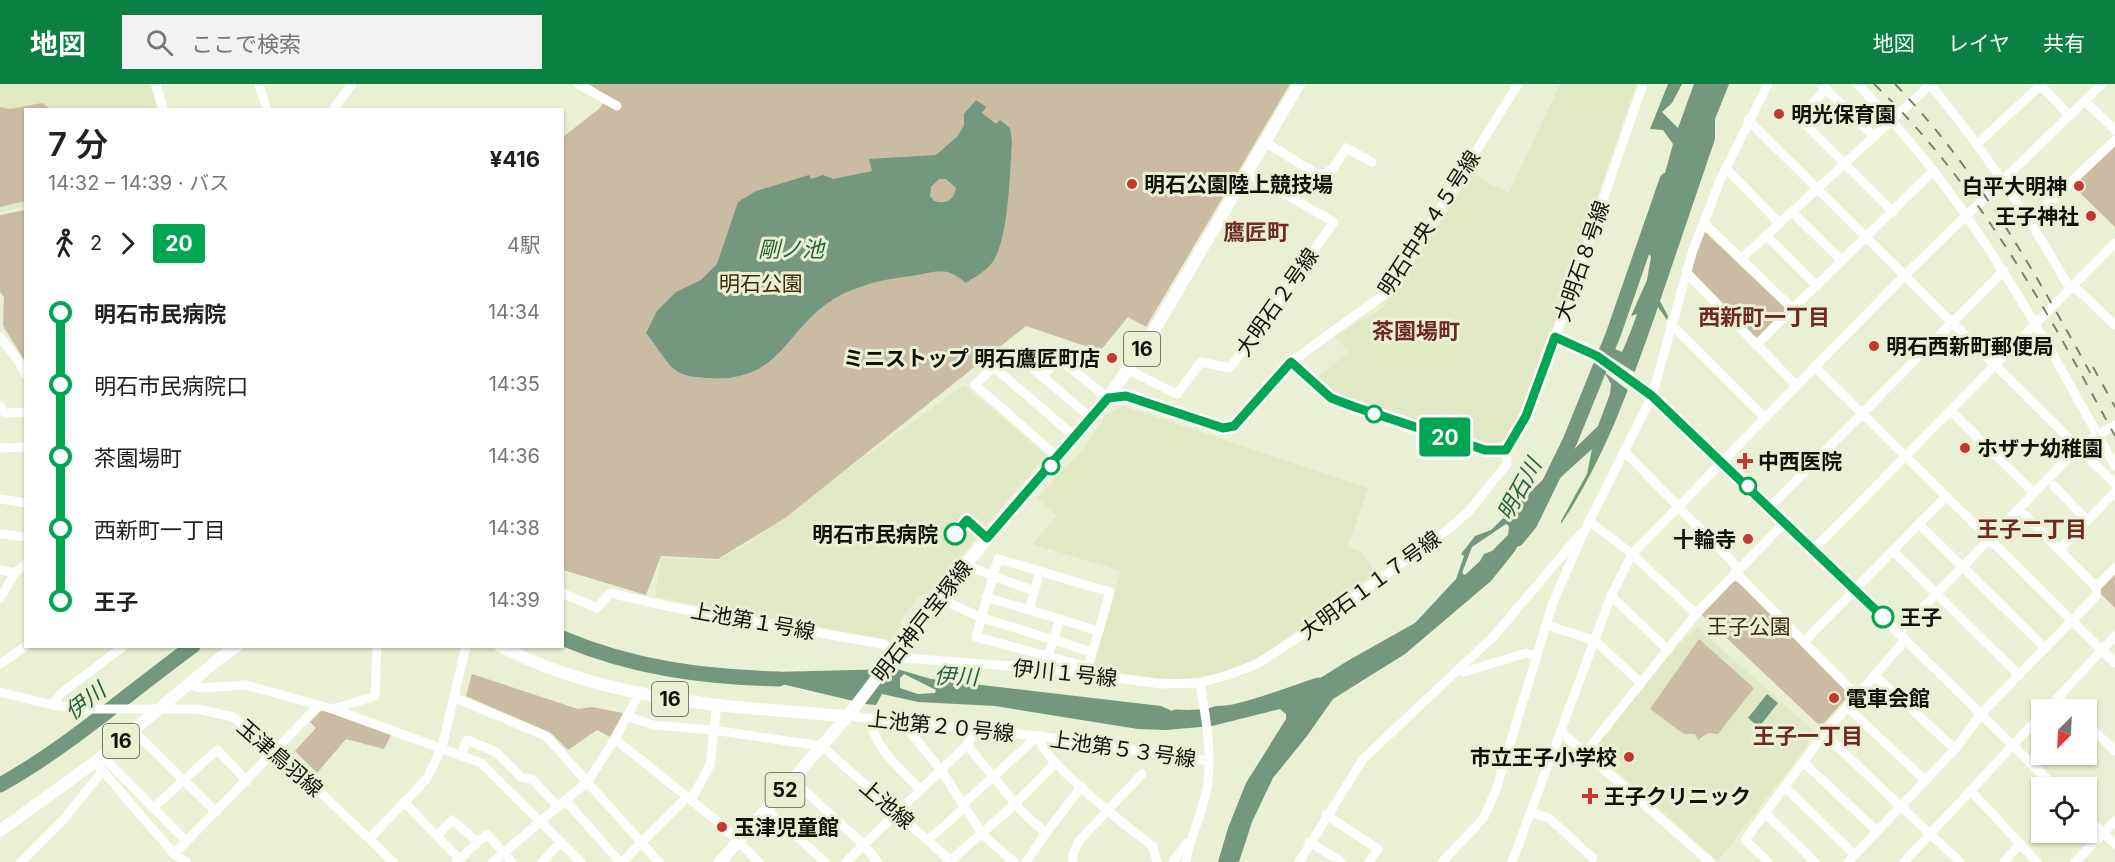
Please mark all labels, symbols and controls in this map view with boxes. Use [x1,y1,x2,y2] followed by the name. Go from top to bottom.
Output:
[122,15,542,69] search box
[143,26,176,59] icon: search
[30,27,86,61] text: 地図
[191,31,301,57] text: ここで検索
[1873,31,1915,56] text: 地図
[1948,31,2010,56] text: レイヤ
[2043,31,2085,56] text: 共有
[1791,102,1896,127] place label: 明光保育園
[1772,107,1786,121] marker: 明光保育園
[48,124,108,164] text: 7 分
[490,146,540,172] text: ¥416
[1373,146,1485,300] street label: 明石中央４５号線
[48,171,229,195] text: 14:32 – 14:39 · バス
[1144,172,1333,197] place label: 明石公園陸上競技場
[1962,174,2067,199] place label: 白平大明神
[1125,177,1139,191] marker: 明石公園陸上競技場
[2072,179,2086,193] marker: 白平大明神
[1550,197,1614,325] street label: 大明石８号線
[1995,204,2079,229] place label: 王子神社
[2084,209,2098,223] marker: 王子神社
[1223,219,1289,245] district label: 鷹匠町
[48,227,81,260] icon: walk
[111,227,144,260] icon: forward
[90,231,102,255] text: 2
[165,231,193,256] text: 20
[507,233,540,257] text: 4駅
[758,236,826,262] water label: 剛ノ池
[1231,243,1323,361] street label: 大明石２号線
[719,271,803,296] park label: 明石公園
[488,300,540,324] text: 14:34
[94,301,226,327] text: 明石市民病院
[1698,304,1830,330] district label: 西新町一丁目
[1372,318,1460,344] district label: 茶園場町
[1124,332,1160,366] road number: 16
[1886,334,2054,359] place label: 明石西新町郵便局
[1867,339,1881,353] marker: 明石西新町郵便局
[843,346,1100,371] place label: ミニストップ 明石鷹匠町店
[1105,351,1119,365] marker: ミニストップ 明石鷹匠町店
[489,372,540,396] text: 14:35
[94,373,248,399] text: 明石市民病院口
[1365,405,1383,423] unlabelled marker
[1418,418,1472,456] line badge: 20
[1431,425,1459,450] text: 20
[1977,436,2103,461] place label: ホザナ幼稚園
[1958,441,1972,455] marker: ホザナ幼稚園
[488,444,540,468] text: 14:36
[94,445,182,471] text: 茶園場町
[1758,449,1842,474] place label: 中西医院
[1492,452,1547,524] water label: 明石川
[1736,452,1754,470] marker: 中西医院
[1042,457,1060,475] unlabelled marker
[1739,477,1757,495] unlabelled marker
[488,516,540,540] text: 14:38
[1977,516,2087,542] district label: 王子二丁目
[94,517,226,543] text: 西新町一丁目
[812,522,938,547] place label: 明石市民病院
[944,523,966,545] marker: 明石市民病院
[1295,526,1445,644] street label: 大明石１１７号線
[1673,527,1736,552] place label: 十輪寺
[1741,532,1755,546] marker: 十輪寺
[867,555,977,687] street label: 明石神戸宝塚線
[488,588,540,612] text: 14:39
[94,589,138,615] text: 王子
[689,598,817,644] street label: 上池第１号線
[1900,605,1942,630] place label: 王子
[1872,606,1894,628] marker: 王子
[1707,614,1791,639] park label: 王子公園
[1011,655,1119,691] street label: 伊川１号線
[934,662,980,690] water label: 伊川
[60,676,112,725] water label: 伊川
[652,682,688,716] road number: 16
[1846,686,1930,711] place label: 電車会館
[1827,691,1841,705] marker: 電車会館
[2031,699,2097,765] north arrow
[2031,699,2097,843] map controls
[867,706,1015,746] street label: 上池第２０号線
[232,714,328,802] street label: 玉津鳥羽線
[1753,723,1863,749] district label: 王子一丁目
[103,724,139,758] road number: 16
[1048,726,1198,772] street label: 上池第５３号線
[1470,745,1617,770] place label: 市立王子小学校
[1622,750,1636,764] marker: 市立王子小学校
[766,773,804,807] road number: 52
[855,774,919,834] street label: 上池線
[2031,777,2097,843] button: locate
[1604,784,1751,809] place label: 王子クリニック
[1581,787,1599,805] marker: 王子クリニック
[734,815,839,840] place label: 玉津児童館
[715,820,729,834] marker: 玉津児童館

